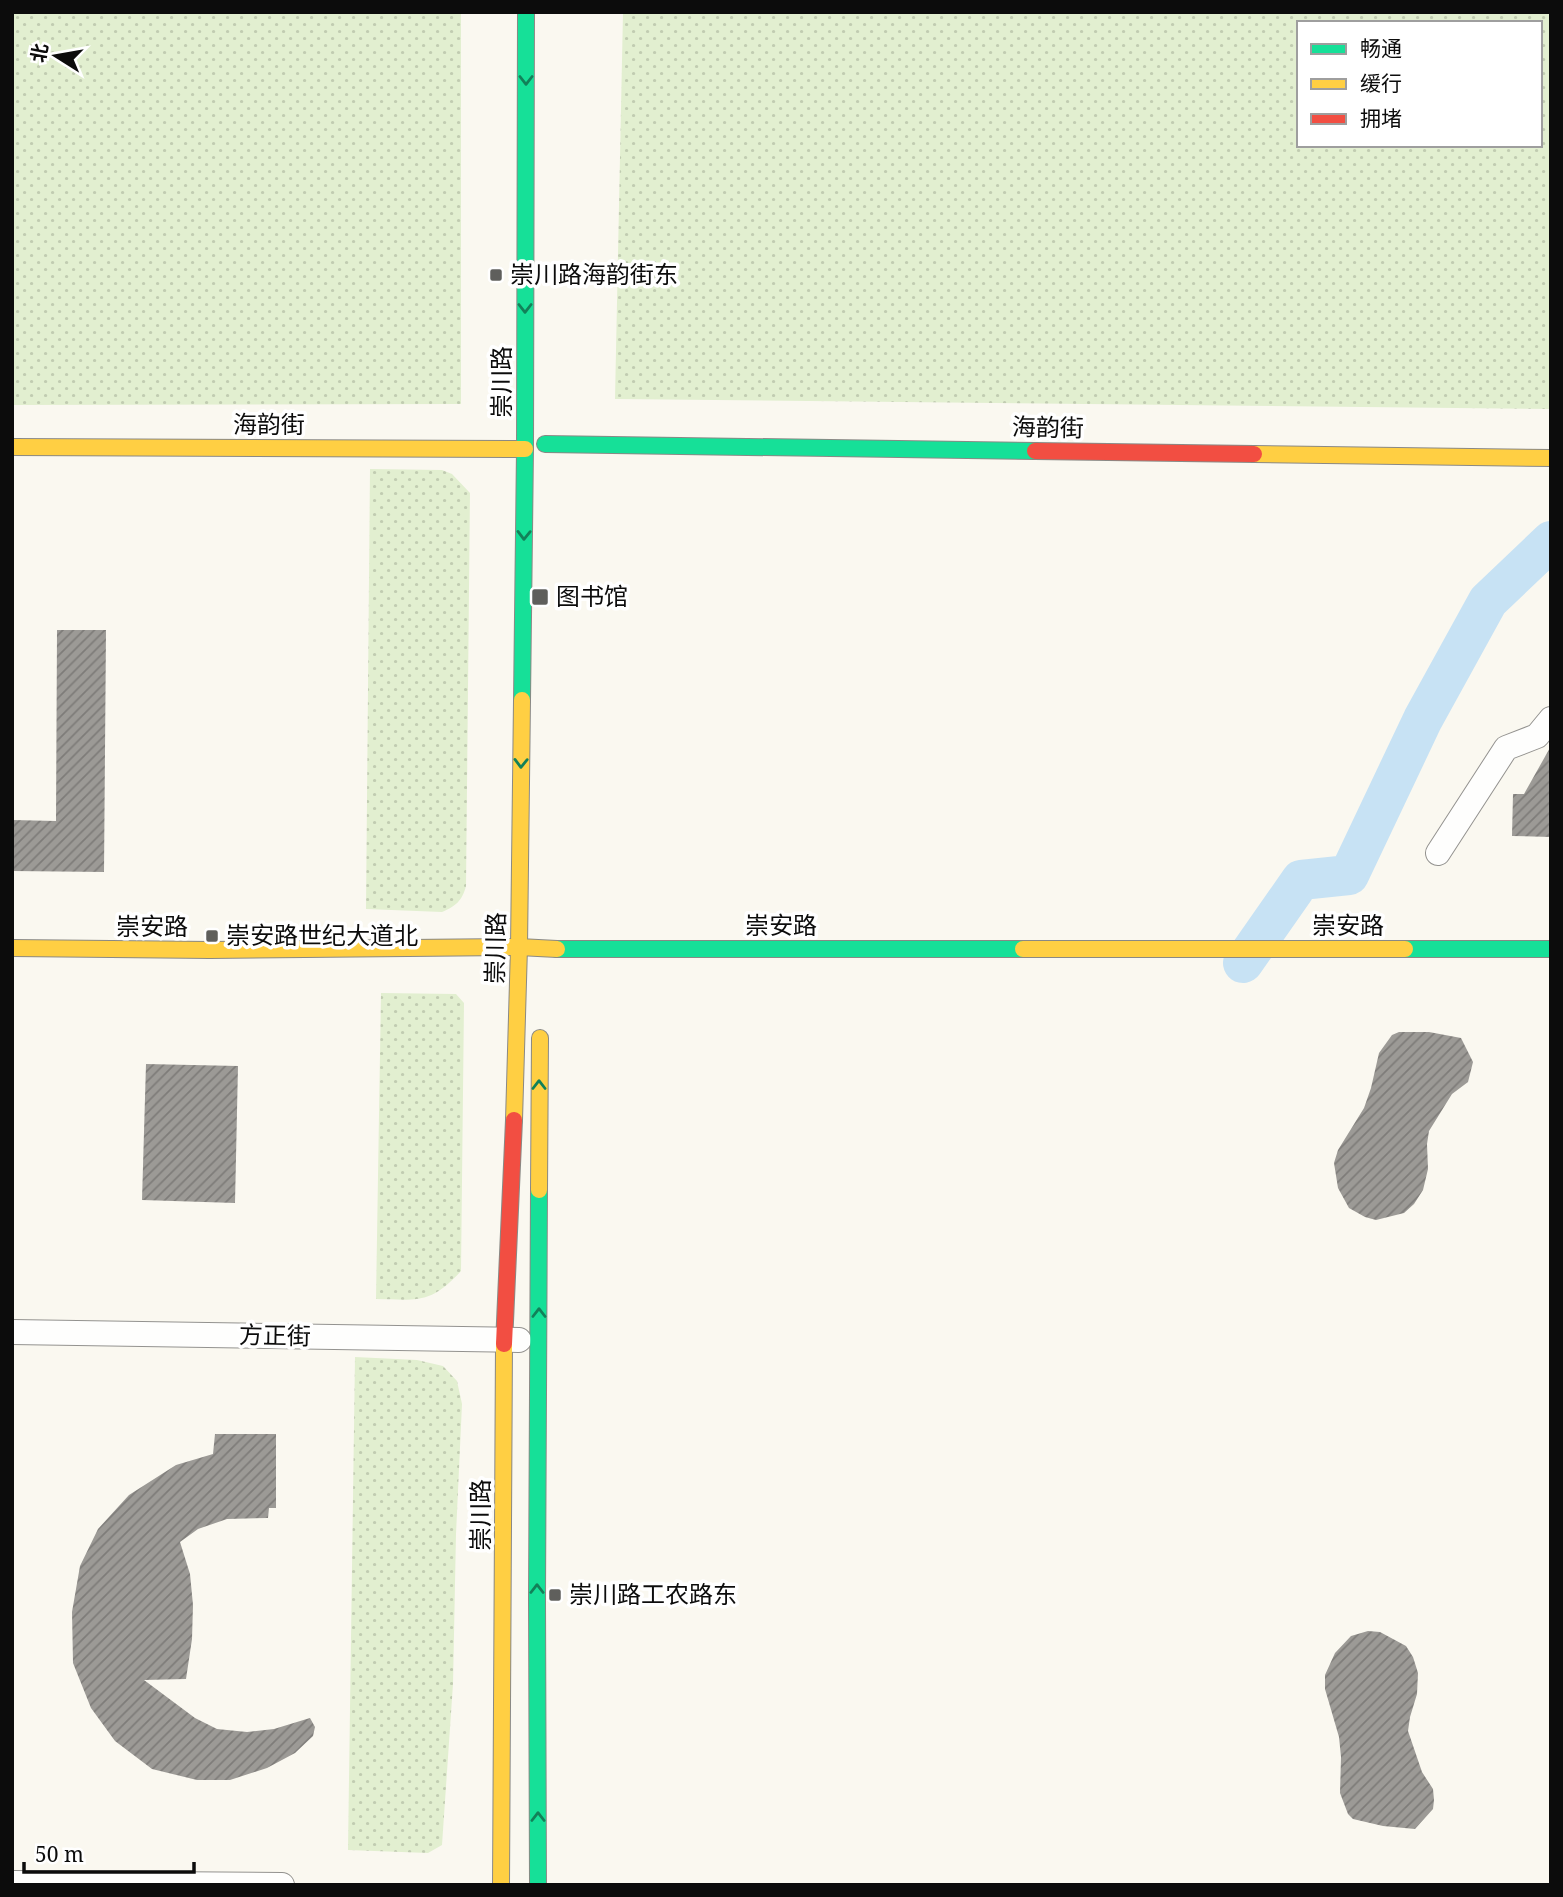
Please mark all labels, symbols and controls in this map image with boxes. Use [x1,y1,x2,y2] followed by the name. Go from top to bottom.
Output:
[21,21,91,91] north arrow
[1297,21,1542,147] legend
[1360,34,1402,62] text: 畅通
[25,41,54,65] text: 北
[1360,69,1402,97] text: 缓行
[518,76,534,86] one-way arrow
[1360,104,1402,132] text: 拥堵
[510,257,678,290] place label: 崇川路海韵街东
[488,267,504,283] marker: 崇川路海韵街东
[517,303,533,314] one-way arrow
[484,346,517,418] street label: 崇川路
[233,407,305,440] street label: 海韵街
[1012,409,1084,444] street label: 海韵街
[516,531,532,541] one-way arrow
[556,579,628,612] place label: 图书馆
[530,587,550,607] marker: 图书馆
[513,758,529,769] one-way arrow
[745,908,817,941] street label: 崇安路
[1312,908,1384,941] street label: 崇安路
[116,909,188,942] street label: 崇安路
[477,912,512,984] street label: 崇川路
[226,918,418,951] place label: 崇安路世纪大道北
[204,928,220,944] marker: 崇安路世纪大道北
[531,1079,547,1090] one-way arrow
[531,1307,547,1317] one-way arrow
[239,1317,311,1352] street label: 方正街
[463,1479,496,1551] street label: 崇川路
[569,1577,737,1610] place label: 崇川路工农路东
[529,1583,545,1594] one-way arrow
[547,1587,563,1603] marker: 崇川路工农路东
[530,1811,546,1821] one-way arrow
[24,1830,194,1874] scale bar
[35,1840,84,1868] text: 50 m

